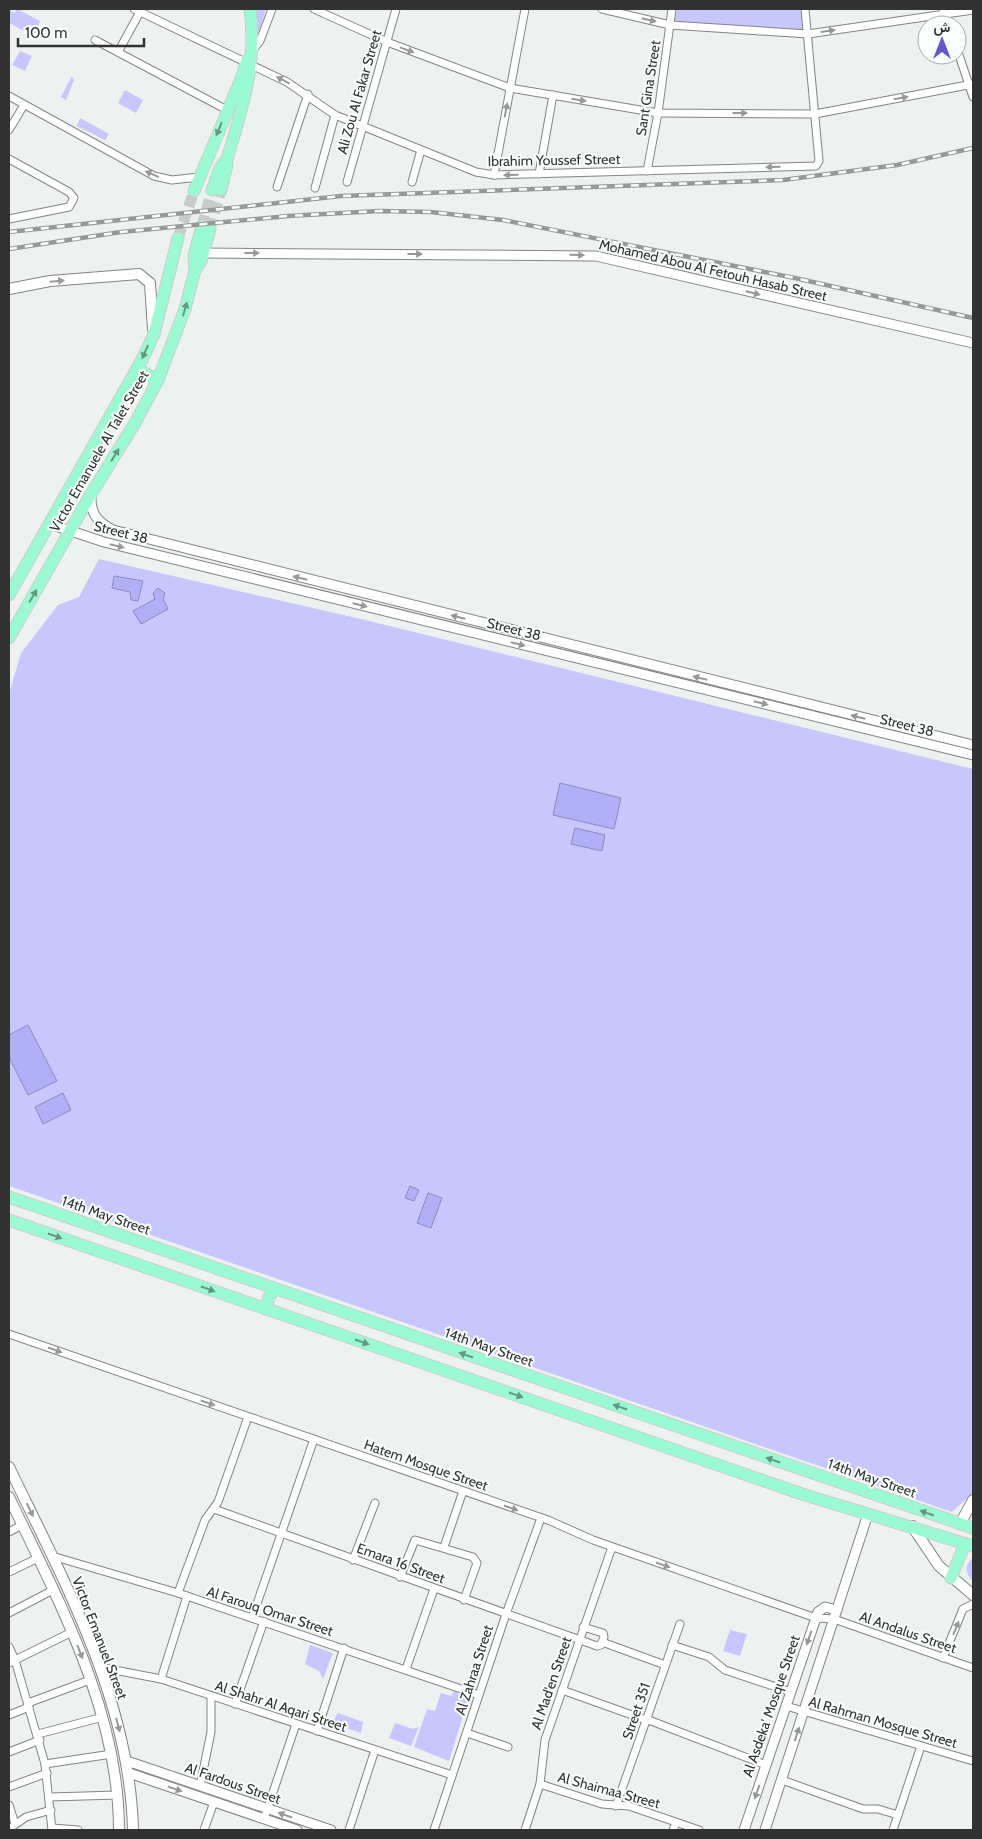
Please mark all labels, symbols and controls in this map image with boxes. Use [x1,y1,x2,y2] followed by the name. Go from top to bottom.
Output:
[18,15,144,47] scale bar
[917,15,967,65] north arrow
[642,16,657,24] one-way arrow
[934,18,951,36] text: ش
[25,24,67,42] text: 100 m
[820,27,836,35] one-way arrow
[333,28,385,156] street label: Ali Zou Al Fakar Street
[632,39,664,137] street label: Sant Gina Street
[400,46,415,54] one-way arrow
[276,76,290,84] one-way arrow
[894,93,910,101] one-way arrow
[571,96,587,104] one-way arrow
[502,103,510,118] one-way arrow
[733,109,749,117] one-way arrow
[215,122,223,137] one-way arrow
[488,150,621,170] street label: Ibrahim Youssef Street
[765,163,781,171] one-way arrow
[145,169,159,177] one-way arrow
[502,171,518,179] one-way arrow
[597,235,829,305] street label: Mohamed Abou Al Fetouh Hasab Street
[245,249,261,257] one-way arrow
[407,250,423,258] one-way arrow
[570,251,586,259] one-way arrow
[49,277,65,285] one-way arrow
[746,289,761,297] one-way arrow
[181,302,189,317] one-way arrow
[141,345,149,359] one-way arrow
[45,367,153,535] street label: Victor Emanuele Al Talet Street
[110,449,119,462] one-way arrow
[92,517,150,547] street label: Street 38
[110,542,125,550] one-way arrow
[292,573,307,581] one-way arrow
[29,589,38,602] one-way arrow
[353,601,368,609] one-way arrow
[450,613,465,621] one-way arrow
[485,614,543,644] street label: Street 38
[510,640,525,648] one-way arrow
[693,674,708,682] one-way arrow
[753,700,768,708] one-way arrow
[878,710,936,740] street label: Street 38
[850,713,865,721] one-way arrow
[60,1192,153,1239] street label: 14th May Street
[48,1232,63,1240] one-way arrow
[201,1286,216,1293] one-way arrow
[443,1324,536,1371] street label: 14th May Street
[355,1339,370,1347] one-way arrow
[48,1346,63,1354] one-way arrow
[458,1350,473,1358] one-way arrow
[508,1392,523,1399] one-way arrow
[201,1400,216,1407] one-way arrow
[612,1403,627,1411] one-way arrow
[362,1435,491,1495] street label: Hatem Mosque Street
[826,1455,919,1502] street label: 14th May Street
[766,1456,781,1463] one-way arrow
[26,1503,34,1518] one-way arrow
[504,1504,519,1512] one-way arrow
[919,1509,934,1517] one-way arrow
[354,1539,448,1587] street label: Emara 16 Street
[655,1562,670,1569] one-way arrow
[68,1574,132,1702] street label: Victor Emanuel Street
[205,1582,336,1640] street label: Al Farouq Omar Street
[857,1607,959,1657] street label: Al Andalus Street
[952,1621,960,1635] one-way arrow
[451,1622,497,1717] street label: Al Zahraa Street
[805,1630,812,1645] one-way arrow
[738,1633,804,1779] street label: Al Asdeka' Mosque Street
[527,1634,575,1732] street label: Al Mad'en Street
[77,1645,84,1660] one-way arrow
[213,1676,349,1736] street label: Al Shahr Al Aqari Street
[618,1680,654,1742] street label: Street 351
[807,1692,960,1752] street label: Al Rahman Mosque Street
[114,1718,122,1733] one-way arrow
[793,1727,801,1742] one-way arrow
[183,1758,284,1808] street label: Al Fardous Street
[556,1768,662,1812] street label: Al Shaimaa Street
[753,1784,760,1799] one-way arrow
[167,1786,182,1793] one-way arrow
[277,1810,292,1818] one-way arrow

